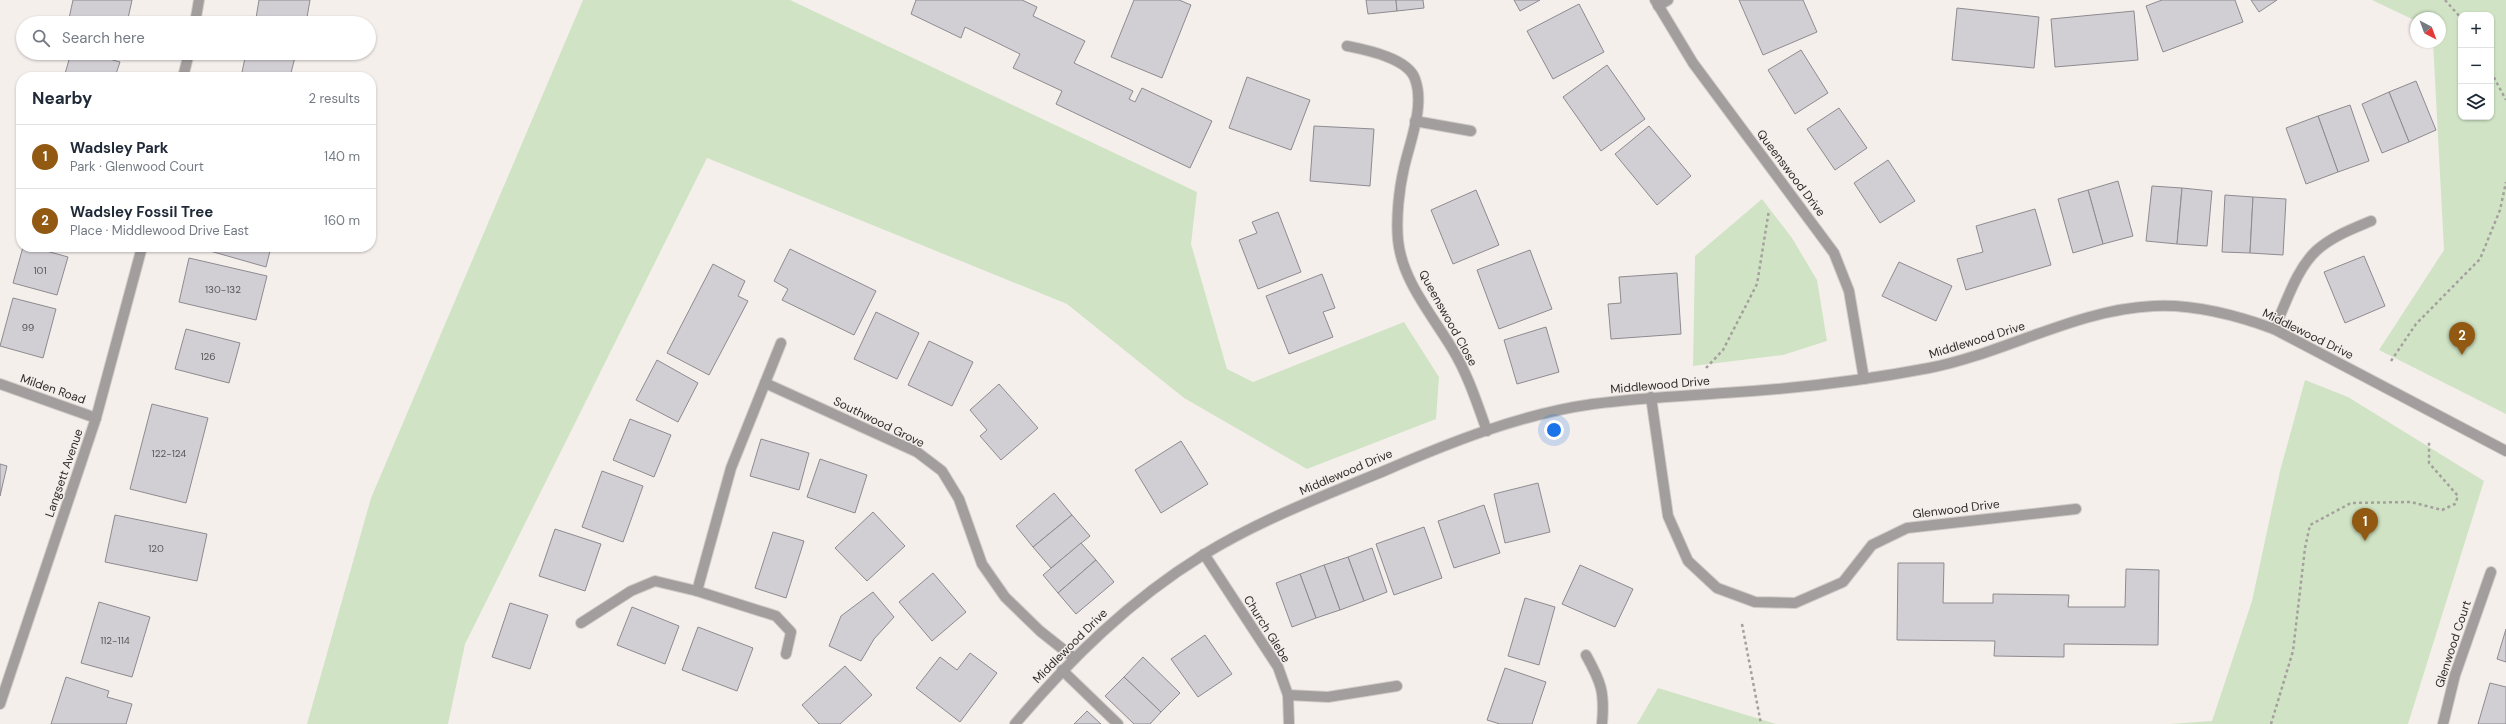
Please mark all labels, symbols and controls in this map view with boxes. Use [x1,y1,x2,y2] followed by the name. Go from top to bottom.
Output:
[2410,12,2446,48] north arrow
[2458,12,2494,120] map controls
[2458,12,2494,48] button: +
[16,16,376,60] search box
[30,27,52,49] icon: search
[62,28,145,48] text: Search here
[2458,48,2494,84] button: −
[2458,84,2494,120] button: layers
[32,87,92,109] text: Nearby
[309,90,360,107] text: 2 results
[1753,126,1829,220] street label: Queenswood Drive
[70,138,169,158] text: Wadsley Park
[43,148,47,165] text: 1
[324,148,360,165] text: 140 m
[70,158,204,175] text: Park · Glenwood Court
[70,202,213,222] text: Wadsley Fossil Tree
[41,212,49,229] text: 2
[324,212,360,229] text: 160 m
[70,222,249,239] text: Place · Middlewood Drive East
[33,264,47,277] house number: 101
[1415,267,1481,369] street label: Queenswood Close
[205,283,241,296] house number: 130-132
[2260,305,2356,363] street label: Middlewood Drive
[1927,318,2027,362] street label: Middlewood Drive
[22,321,34,334] house number: 99
[2449,322,2475,355] pin: 2
[200,350,216,363] house number: 126
[18,370,88,408] street label: Milden Road
[1610,373,1710,397] street label: Middlewood Drive
[831,393,927,451] street label: Southwood Grove
[1544,420,1564,440] your location
[41,427,87,519] street label: Langsett Avenue
[1297,445,1395,499] street label: Middlewood Drive
[152,447,186,460] house number: 122-124
[1911,496,2001,522] street label: Glenwood Drive
[2352,508,2378,541] pin: 1
[148,542,164,555] house number: 120
[1240,592,1294,666] street label: Church Glebe
[2431,598,2475,690] street label: Glenwood Court
[1029,605,1111,687] street label: Middlewood Drive
[100,634,130,647] house number: 112-114

